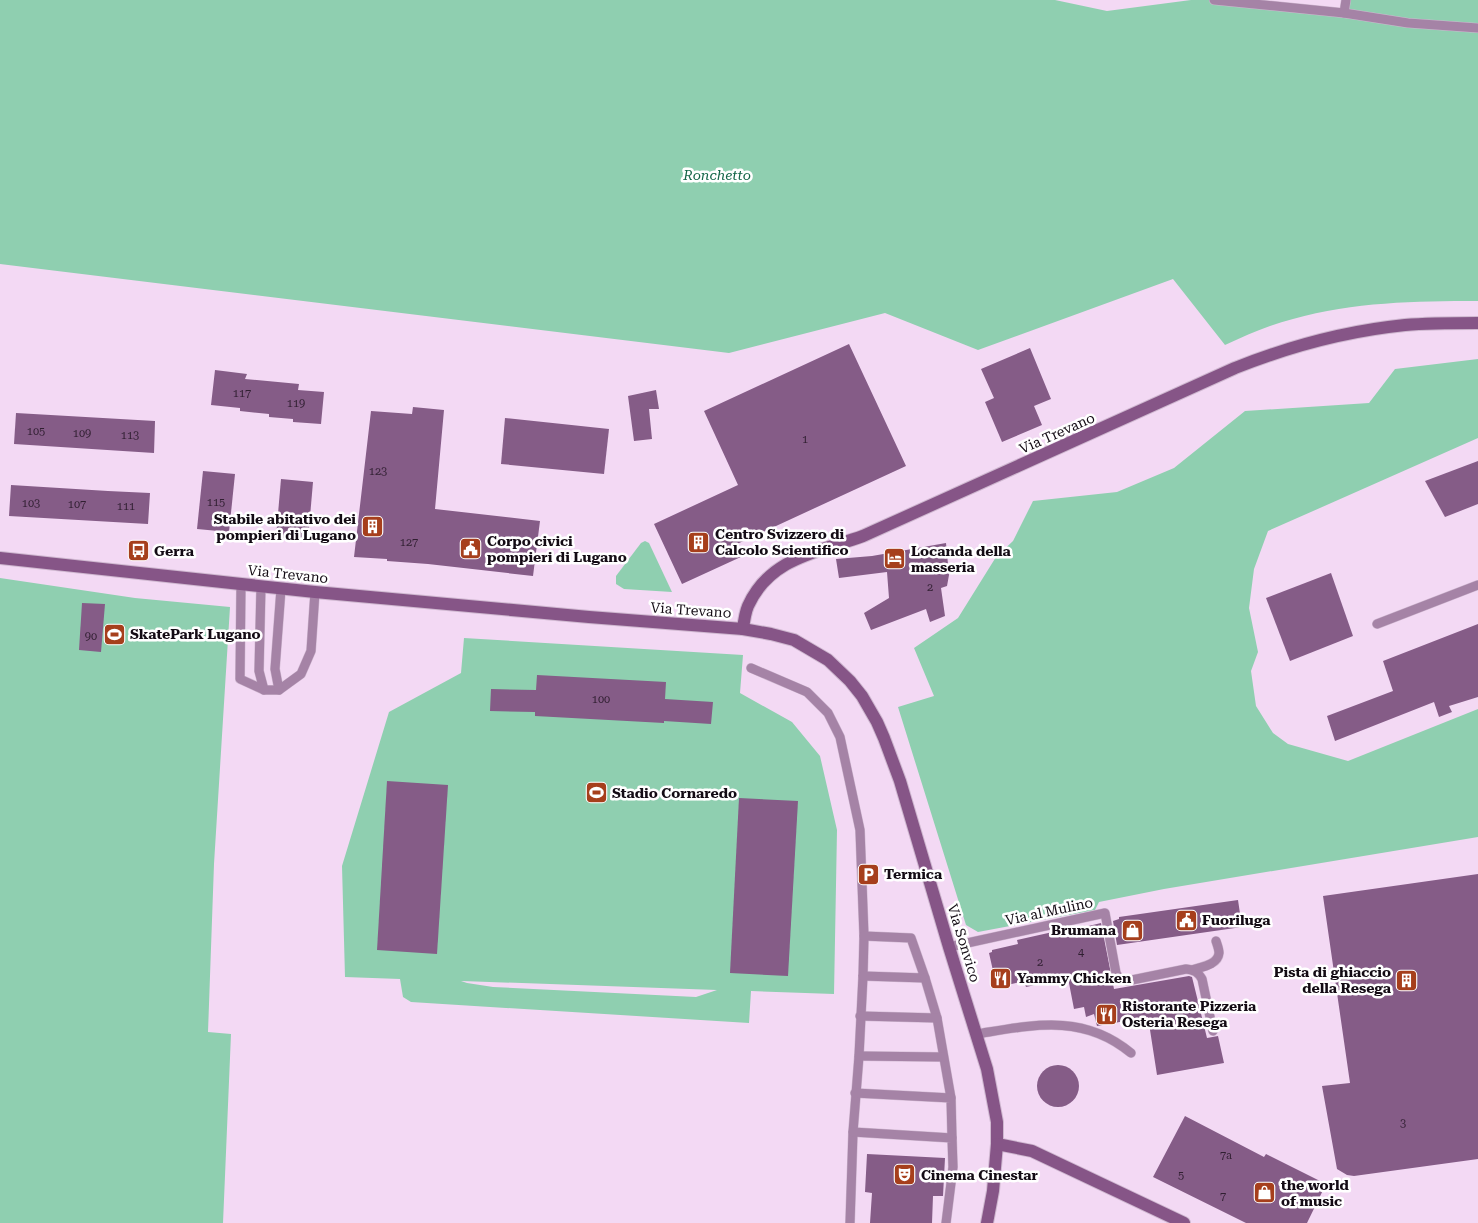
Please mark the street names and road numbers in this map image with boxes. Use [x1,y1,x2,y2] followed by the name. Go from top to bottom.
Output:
[1017,409,1097,457] street label: Via Trevano
[247,562,329,586] street label: Via Trevano
[650,599,732,621] street label: Via Trevano
[1004,894,1094,928] street label: Via al Mulino
[945,902,983,984] street label: Via Sonvico

